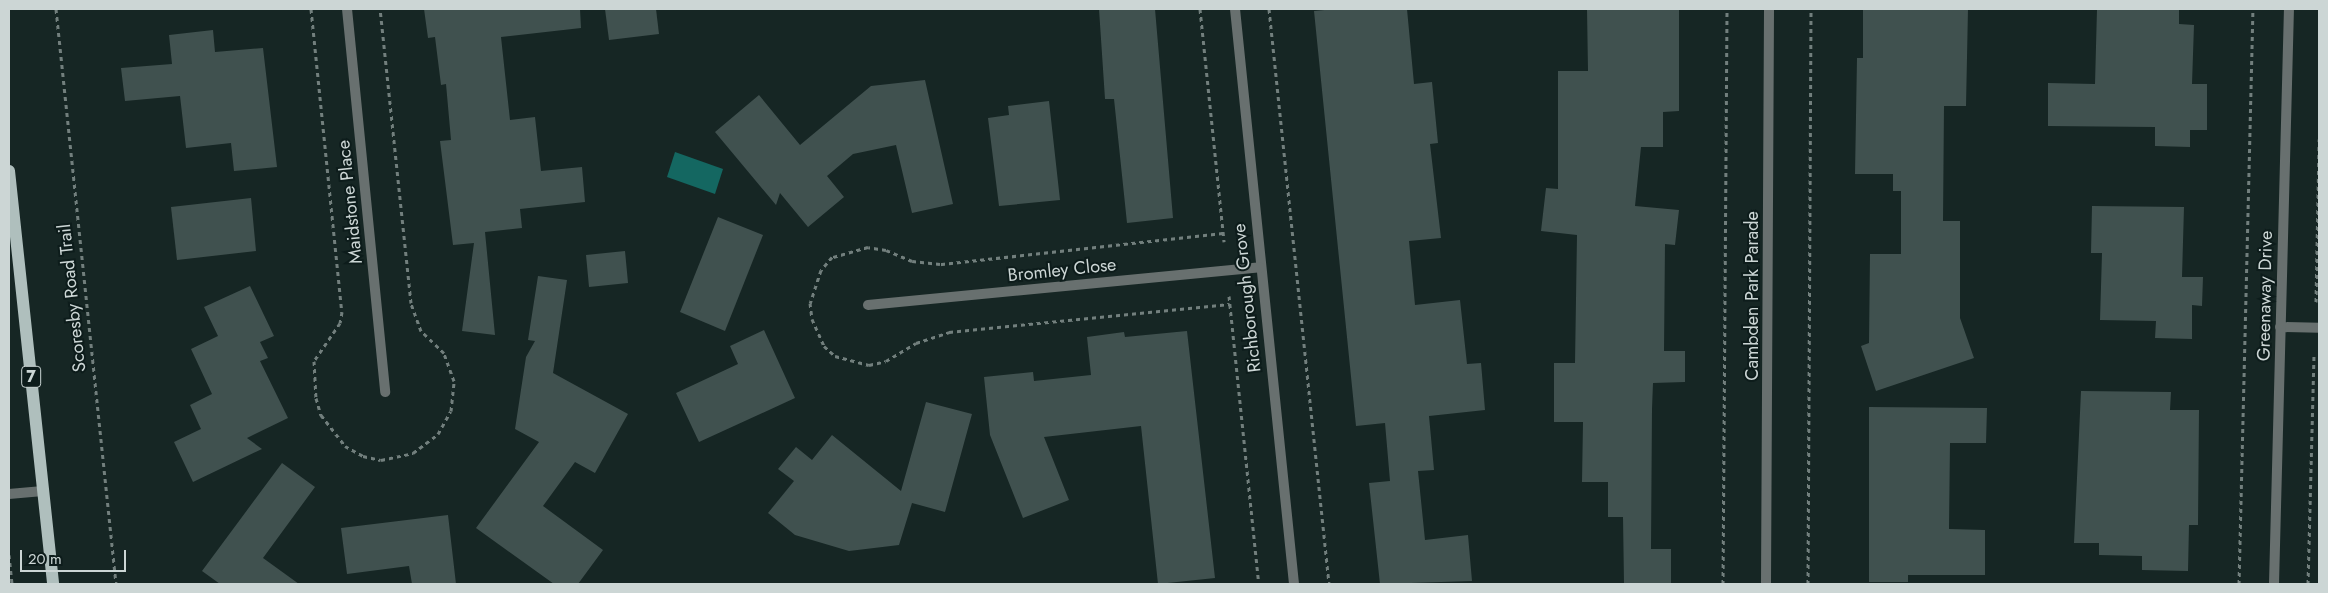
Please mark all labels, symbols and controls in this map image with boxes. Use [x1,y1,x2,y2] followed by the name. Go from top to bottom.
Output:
[333,139,367,265] street label: Maidstone Place
[1741,211,1763,381] street label: Cambden Park Parade
[53,223,91,373] street label: Scoresby Road Trail
[1228,223,1266,373] street label: Richborough Grove
[2253,231,2277,361] street label: Greenaway Drive
[1007,254,1117,286] street label: Bromley Close
[21,364,41,391] road number: 7
[22,540,129,572] scale bar
[28,548,62,570] text: 20 m

